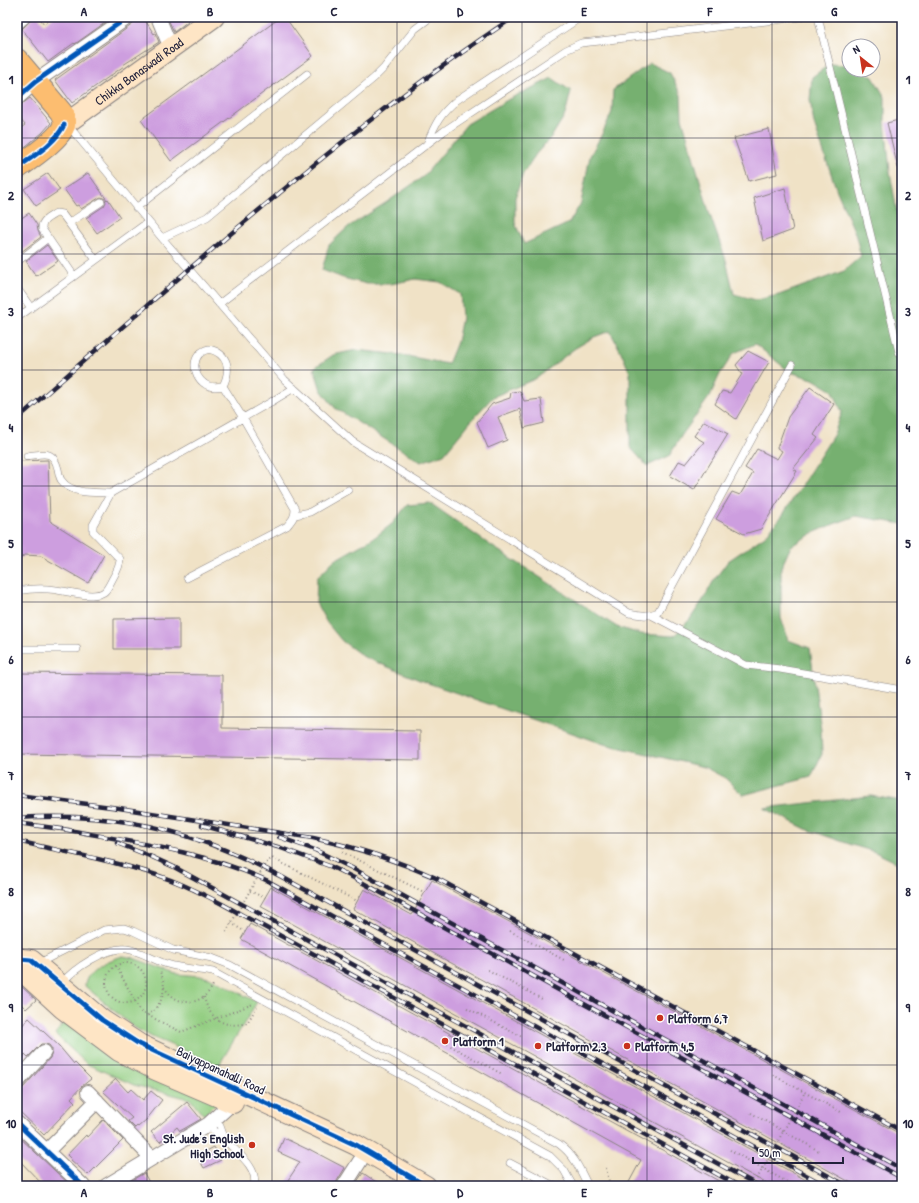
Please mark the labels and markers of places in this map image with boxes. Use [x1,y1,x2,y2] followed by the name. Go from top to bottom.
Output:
[668,1009,729,1027] place label: Platform 6,7
[655,1013,665,1023] marker: Platform 6,7
[453,1032,504,1050] place label: Platform 1
[440,1036,450,1046] marker: Platform 1
[546,1037,607,1055] place label: Platform 2,3
[635,1037,695,1055] place label: Platform 4,5
[533,1041,543,1051] marker: Platform 2,3
[622,1041,632,1051] marker: Platform 4,5
[163,1129,245,1163] place label: St. Jude's English High School
[247,1140,257,1150] marker: St. Jude's English High School

